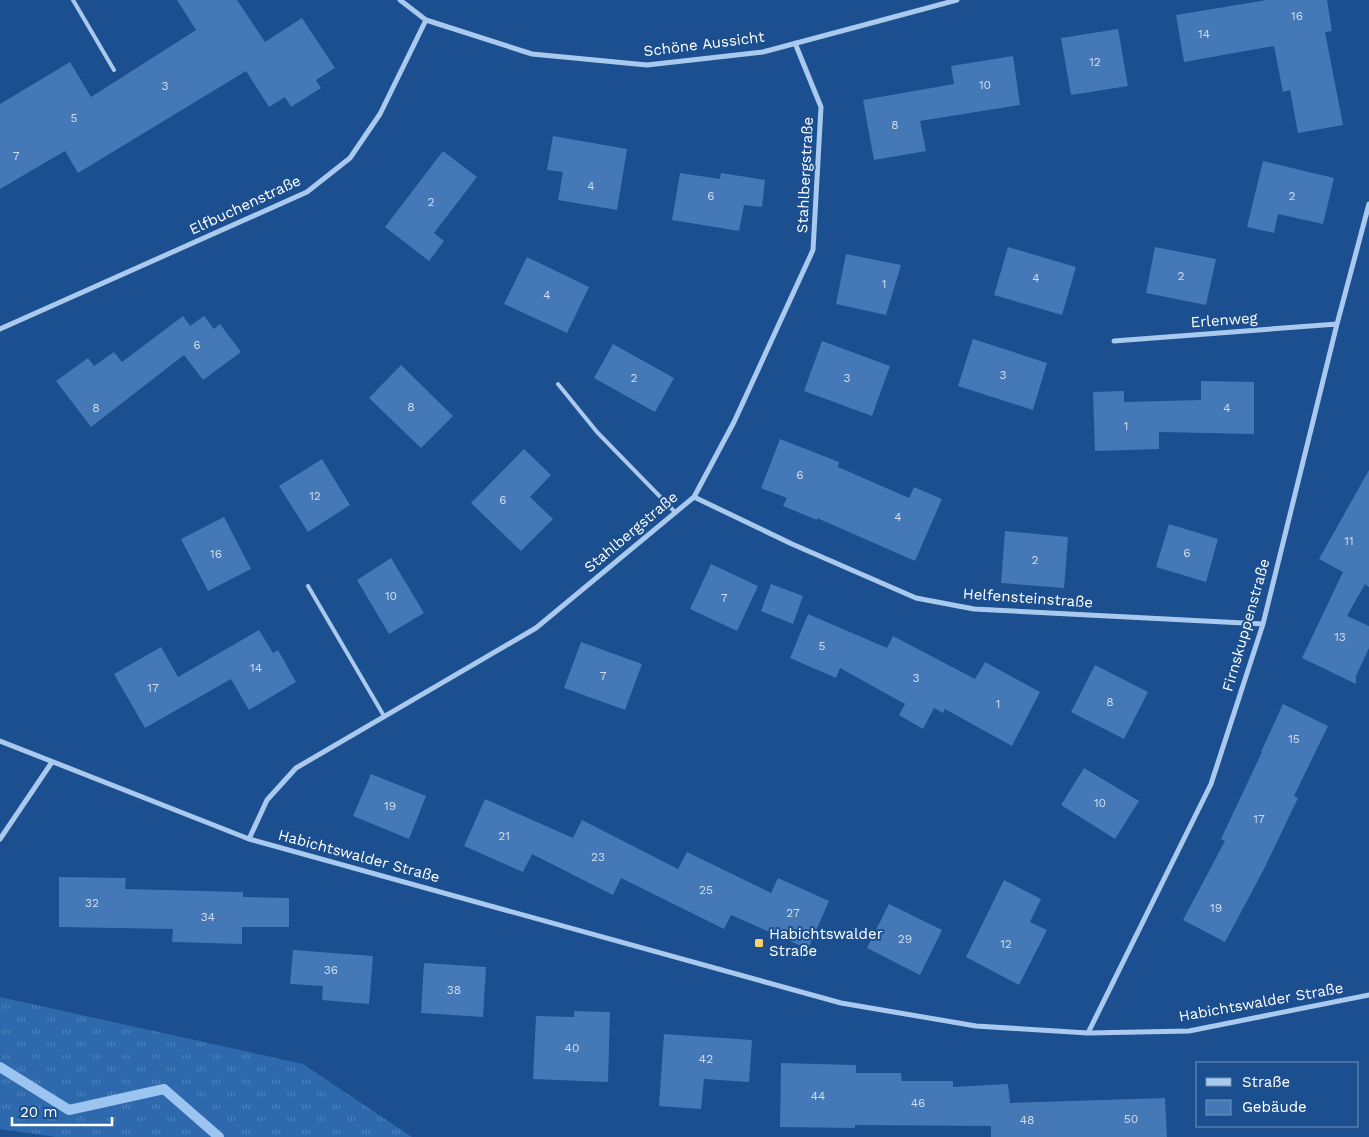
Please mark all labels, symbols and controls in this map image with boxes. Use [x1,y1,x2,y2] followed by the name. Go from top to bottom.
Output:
[1291,9,1303,23] house number: 16
[1198,27,1210,41] house number: 14
[643,28,766,60] street label: Schöne Aussicht
[1089,55,1101,69] house number: 12
[979,78,991,92] house number: 10
[162,79,169,93] house number: 3
[71,111,78,125] house number: 5
[793,116,817,234] street label: Stahlbergstraße
[891,118,899,132] house number: 8
[13,149,20,163] house number: 7
[186,171,304,239] street label: Elfbuchenstraße
[587,179,595,193] house number: 4
[707,189,715,203] house number: 6
[1289,189,1296,203] house number: 2
[428,195,435,209] house number: 2
[1178,269,1185,283] house number: 2
[1032,271,1040,285] house number: 4
[882,277,886,291] house number: 1
[543,288,551,302] house number: 4
[1190,309,1258,331] street label: Erlenweg
[193,338,201,352] house number: 6
[1000,368,1007,382] house number: 3
[631,371,638,385] house number: 2
[844,371,851,385] house number: 3
[407,400,415,414] house number: 8
[92,401,100,415] house number: 8
[1223,401,1231,415] house number: 4
[1124,419,1128,433] house number: 1
[796,468,804,482] house number: 6
[581,488,681,576] street label: Stahlbergstraße
[309,489,321,503] house number: 12
[499,493,507,507] house number: 6
[894,510,902,524] house number: 4
[1344,534,1354,548] house number: 11
[1183,546,1191,560] house number: 6
[210,547,222,561] house number: 16
[1032,553,1039,567] house number: 2
[1218,556,1274,694] street label: Firnskuppenstraße
[962,584,1094,612] street label: Helfensteinstraße
[385,589,397,603] house number: 10
[721,591,728,605] house number: 7
[1334,630,1346,644] house number: 13
[819,639,826,653] house number: 5
[250,661,262,675] house number: 14
[600,669,607,683] house number: 7
[913,671,920,685] house number: 3
[147,681,159,695] house number: 17
[1106,695,1114,709] house number: 8
[996,697,1000,711] house number: 1
[1288,732,1300,746] house number: 15
[1094,796,1106,810] house number: 10
[384,799,396,813] house number: 19
[1253,812,1265,826] house number: 17
[276,826,442,886] street label: Habichtswalder Straße
[498,829,510,843] house number: 21
[591,850,605,864] house number: 23
[699,883,713,897] house number: 25
[85,896,99,910] house number: 32
[1210,901,1222,915] house number: 19
[786,906,800,920] house number: 27
[201,910,215,924] house number: 34
[769,925,883,960] place label: Habichtswalder Straße
[898,932,912,946] house number: 29
[753,937,765,949] marker: Habichtswalder Straße
[1000,937,1012,951] house number: 12
[324,963,338,977] house number: 36
[1177,979,1345,1025] street label: Habichtswalder Straße
[447,983,461,997] house number: 38
[565,1041,579,1055] house number: 40
[699,1052,713,1066] house number: 42
[1196,1062,1359,1127] legend
[1242,1073,1290,1091] text: Straße
[811,1089,825,1103] house number: 44
[12,1094,112,1126] scale bar
[911,1096,925,1110] house number: 46
[1242,1098,1307,1116] text: Gebäude
[20,1103,58,1121] text: 20 m
[1124,1112,1138,1126] house number: 50
[1020,1113,1034,1127] house number: 48

